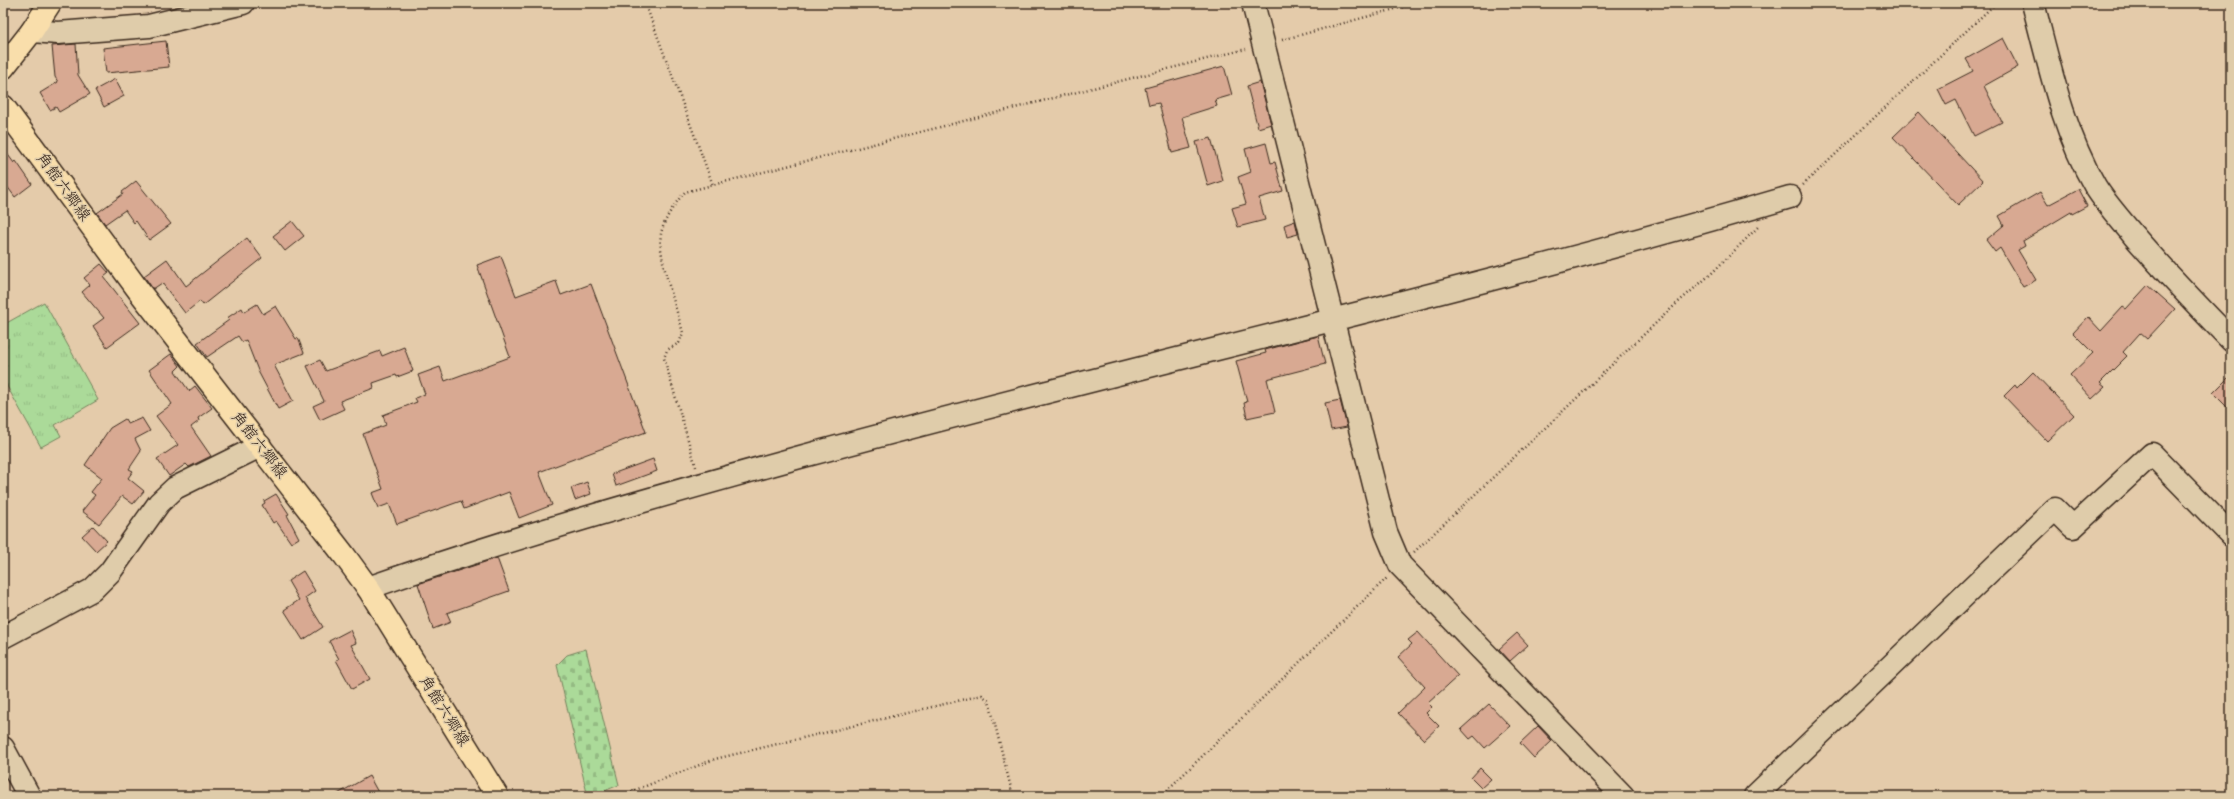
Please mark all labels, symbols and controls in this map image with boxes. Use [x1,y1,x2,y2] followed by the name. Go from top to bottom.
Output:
[31,148,95,226] street label: 角館六郷線
[226,407,292,483] street label: 角館六郷線
[414,672,474,750] street label: 角館六郷線

